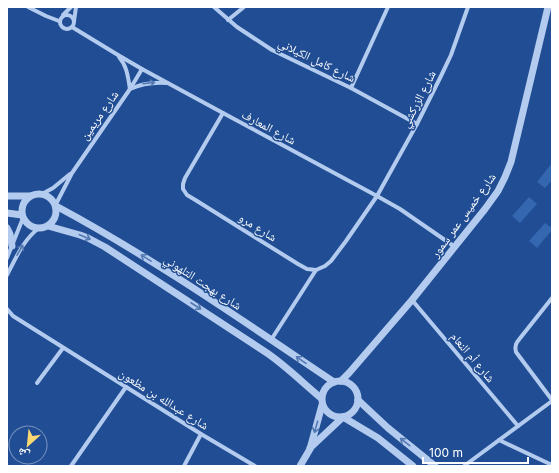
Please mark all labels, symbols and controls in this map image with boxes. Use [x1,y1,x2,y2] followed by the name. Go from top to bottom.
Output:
[275,35,358,88] street label: شارع كامل الكيلاني
[397,68,442,132] street label: شارع الزركشي
[143,79,156,87] one-way arrow
[77,87,122,143] street label: شارع مريمين
[239,106,299,148] street label: شارع المعارف
[427,170,500,262] street label: شارع خميس عمر سمور
[236,209,280,245] street label: شارع مرو
[79,234,91,242] one-way arrow
[17,244,25,256] one-way arrow
[160,251,245,315] street label: شارع بهجت التلهوني
[140,254,152,262] one-way arrow
[190,302,202,310] one-way arrow
[447,329,498,386] street label: شارع أم النعام
[296,356,307,364] one-way arrow
[116,365,212,434] street label: شارع عبدالله بن مظعون
[312,420,319,433] one-way arrow
[8,425,48,465] north arrow
[399,437,410,446] one-way arrow
[423,439,528,465] scale bar
[15,444,32,463] text: ش
[429,445,463,460] text: 100 m

